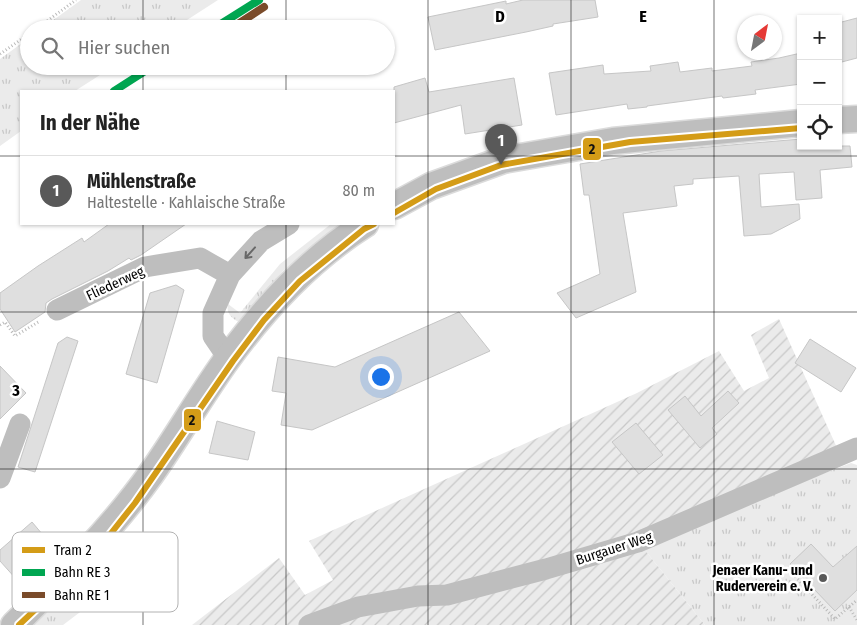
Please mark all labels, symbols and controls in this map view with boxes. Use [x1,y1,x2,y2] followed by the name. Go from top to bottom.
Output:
[495,7,505,26] text: D
[639,7,647,26] text: E
[737,15,782,60] north arrow
[797,15,842,150] map controls
[797,15,842,60] button: +
[20,20,395,75] search box
[38,34,66,62] icon: search
[78,36,170,59] text: Hier suchen
[797,60,842,105] button: −
[797,105,842,150] button: locate
[40,110,140,136] text: In der Nähe
[485,124,517,165] pin: 1
[582,137,602,161] line badge: 2
[588,141,596,158] text: 2
[87,170,196,193] text: Mühlenstraße
[53,181,59,200] text: 1
[343,181,375,200] text: 80 m
[87,193,285,212] text: Haltestelle · Kahlaische Straße
[244,247,256,260] one-way arrow
[83,262,147,304] street label: Fliederweg
[368,364,394,390] your location
[11,381,20,400] text: 3
[183,408,202,432] line badge: 2
[188,412,196,429] text: 2
[574,528,655,569] street label: Burgauer Weg
[12,532,178,612] legend
[54,542,92,559] text: Tram 2
[711,562,813,595] place label: Jenaer Kanu- und Ruderverein e. V.
[54,564,110,581] text: Bahn RE 3
[817,572,829,584] marker: Jenaer Kanu- und Ruderverein e. V.
[54,587,110,604] text: Bahn RE 1

